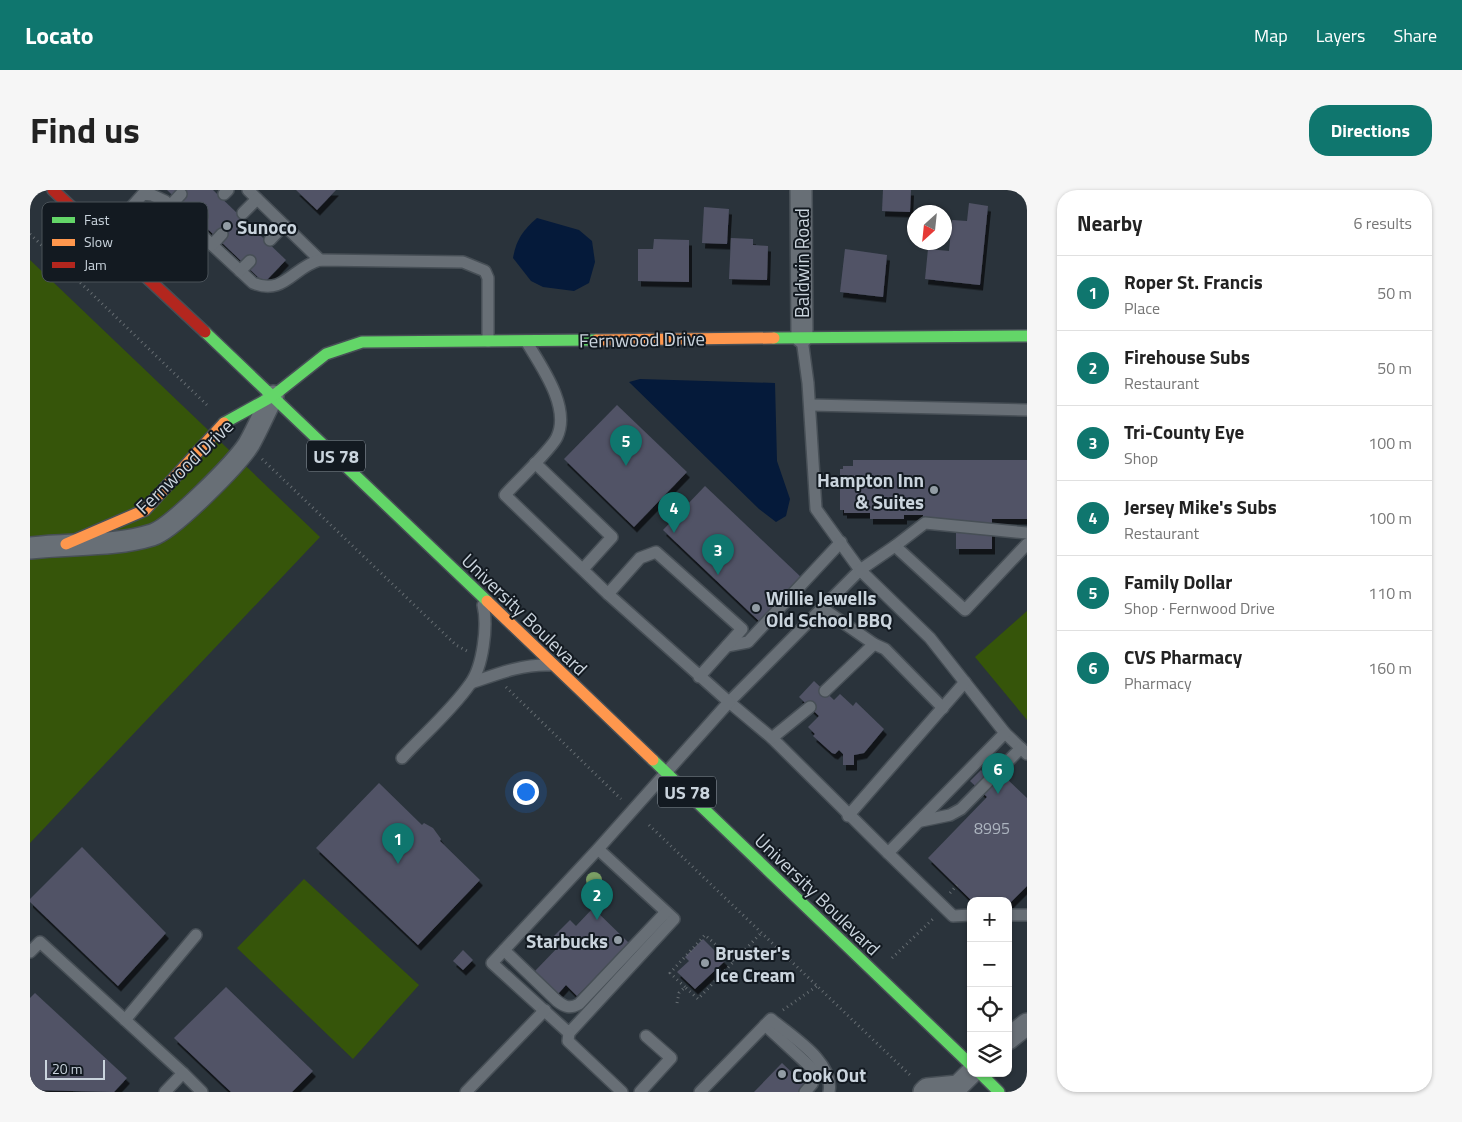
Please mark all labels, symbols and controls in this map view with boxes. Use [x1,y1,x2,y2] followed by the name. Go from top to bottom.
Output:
[25,17,94,53] text: Locato
[1254,22,1288,49] text: Map
[1316,22,1365,49] text: Layers
[1393,22,1437,49] text: Share
[30,103,140,157] text: Find us
[1309,105,1432,156] button: Directions
[42,202,208,282] legend
[907,205,952,250] north arrow
[1077,207,1142,239] text: Nearby
[787,208,816,318] street label: Baldwin Road
[84,209,109,230] text: Fast
[1353,211,1412,235] text: 6 results
[237,212,297,241] place label: Sunoco
[221,220,233,232] marker: Sunoco
[84,231,113,252] text: Slow
[84,254,107,275] text: Jam
[1124,267,1263,296] text: Roper St. Francis
[1089,281,1097,305] text: 1
[1377,281,1412,305] text: 50 m
[1124,296,1160,320] text: Place
[579,323,705,355] street label: Fernwood Drive
[1124,342,1250,371] text: Firehouse Subs
[1089,356,1097,380] text: 2
[1377,356,1412,380] text: 50 m
[1124,371,1199,395] text: Restaurant
[129,412,239,520] street label: Fernwood Drive
[1124,417,1244,446] text: Tri-County Eye
[610,425,642,466] pin: 5
[1089,431,1097,455] text: 3
[1368,431,1412,455] text: 100 m
[307,440,365,472] road number: US 78
[1124,446,1158,470] text: Shop
[817,465,924,516] place label: Hampton Inn & Suites
[928,484,940,496] marker: Hampton Inn & Suites
[658,492,690,533] pin: 4
[1124,492,1277,521] text: Jersey Mike's Subs
[1089,506,1097,530] text: 4
[1368,506,1412,530] text: 100 m
[1124,521,1199,545] text: Restaurant
[702,534,734,575] pin: 3
[455,546,595,682] street label: University Boulevard
[1124,567,1232,596] text: Family Dollar
[1089,581,1097,605] text: 5
[1368,581,1412,605] text: 110 m
[766,583,893,634] place label: Willie Jewells Old School BBQ
[1124,596,1275,620] text: Shop · Fernwood Drive
[750,602,762,614] marker: Willie Jewells Old School BBQ
[1124,642,1242,671] text: CVS Pharmacy
[1089,656,1097,680] text: 6
[1368,656,1412,680] text: 160 m
[1124,671,1192,695] text: Pharmacy
[982,753,1014,794] pin: 6
[658,776,716,808] road number: US 78
[513,779,539,805] your location
[974,816,1010,840] house number: 8995
[382,823,414,864] pin: 1
[748,826,888,962] street label: University Boulevard
[581,879,613,920] pin: 2
[967,897,1012,1077] map controls
[967,897,1012,942] button: +
[526,926,608,955] place label: Starbucks
[612,934,624,946] marker: Starbucks
[715,938,795,989] place label: Bruster's Ice Cream
[967,942,1012,987] button: −
[699,957,711,969] marker: Bruster's Ice Cream
[967,987,1012,1032] button: locate
[967,1032,1012,1077] button: layers
[45,1057,105,1080] scale bar
[52,1058,82,1079] text: 20 m
[792,1060,866,1089] place label: Cook Out
[776,1068,788,1080] marker: Cook Out

